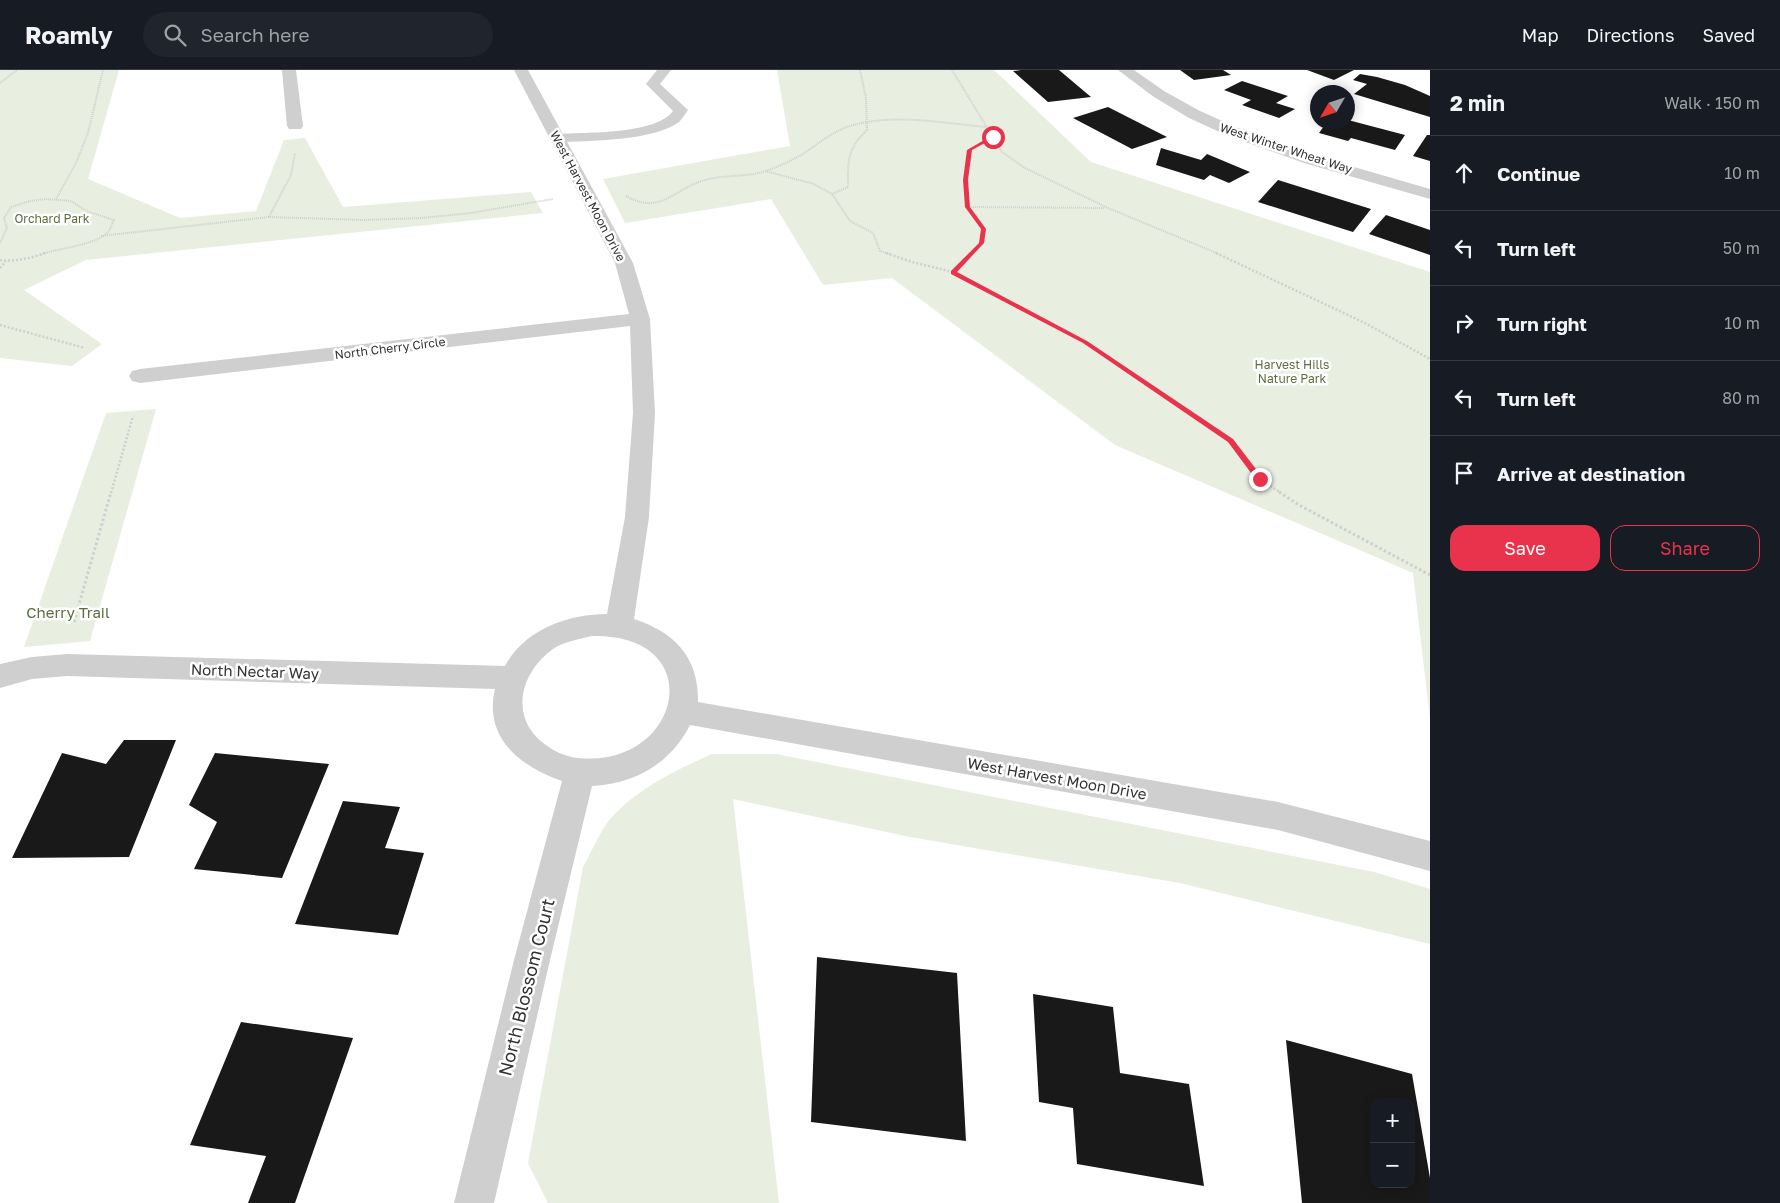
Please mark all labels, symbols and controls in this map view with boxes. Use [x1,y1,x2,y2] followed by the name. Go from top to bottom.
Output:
[143,12,493,57] search box
[25,20,113,49] text: Roamly
[161,21,189,49] icon: search
[201,23,309,46] text: Search here
[1522,24,1558,46] text: Map
[1586,24,1674,46] text: Directions
[1702,24,1755,46] text: Saved
[1310,85,1355,130] north arrow
[1450,90,1505,116] text: 2 min
[1664,93,1760,113] text: Walk · 150 m
[1218,120,1354,177] street label: West Winter Wheat Way
[982,126,1005,149] route start
[547,128,629,264] street label: West Harvest Moon Drive
[1450,159,1478,187] icon: ahead
[1497,162,1580,185] text: Continue
[1724,163,1760,183] text: 10 m
[14,211,90,226] park label: Orchard Park
[1450,234,1478,262] icon: left
[1497,237,1576,260] text: Turn left
[1723,238,1760,258] text: 50 m
[1450,309,1478,337] icon: right
[1497,312,1587,335] text: Turn right
[1724,313,1760,333] text: 10 m
[334,334,446,362] street label: North Cherry Circle
[1255,357,1329,386] park label: Harvest Hills Nature Park
[1450,384,1478,412] icon: left
[1497,387,1576,410] text: Turn left
[1722,388,1760,408] text: 80 m
[1450,459,1478,487] icon: arrive
[1497,462,1685,485] text: Arrive at destination
[1249,468,1272,491] route end
[1450,525,1600,571] button: Save
[1610,525,1760,571] button: Share
[26,603,110,621] park label: Cherry Trail
[191,660,320,682] street label: North Nectar Way
[966,753,1148,803] street label: West Harvest Moon Drive
[493,896,559,1078] street label: North Blossom Court
[1370,1098,1415,1188] map controls
[1370,1098,1415,1143] button: +
[1370,1143,1415,1188] button: −

